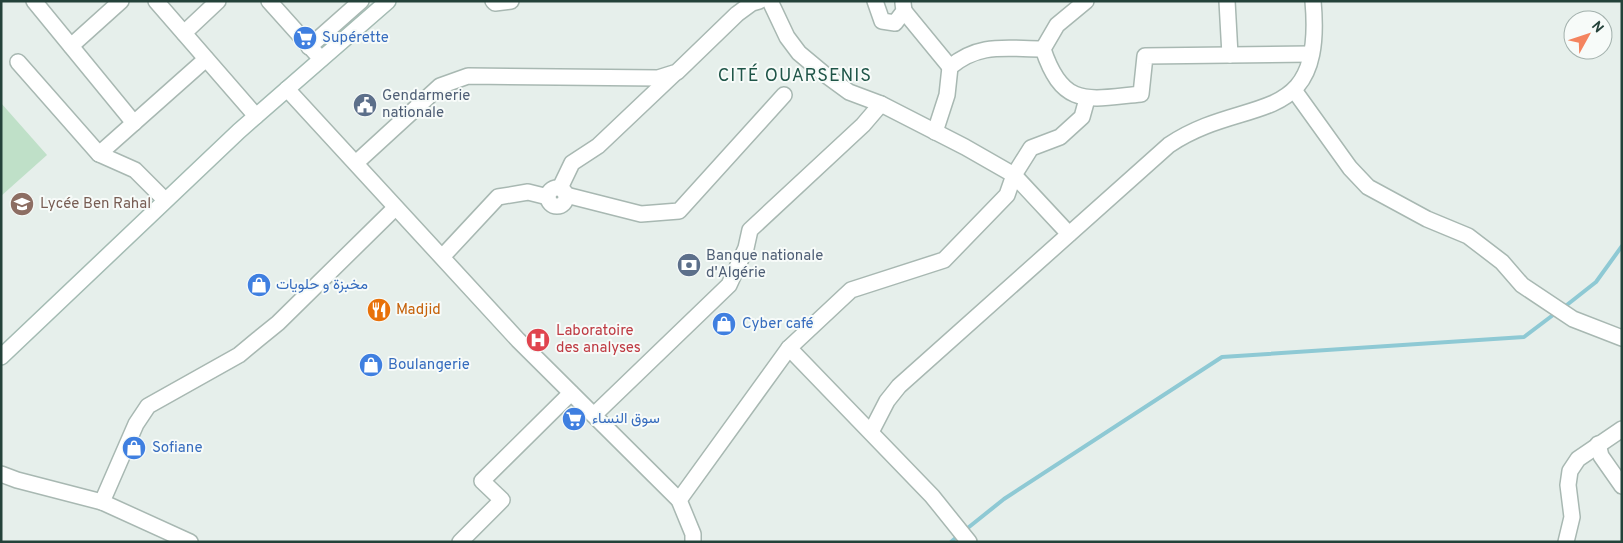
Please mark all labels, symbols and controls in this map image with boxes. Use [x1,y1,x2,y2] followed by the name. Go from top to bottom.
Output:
[1563,10,1613,60] north arrow
[1587,18,1607,37] text: N
[292,25,318,51] supermarket icon: Supérette
[322,29,389,48] place label: Supérette
[718,63,872,88] district label: CITÉ OUARSENIS
[382,87,470,123] place label: Gendarmerie nationale
[352,92,378,118] public building icon: Gendarmerie nationale
[9,191,35,217] school or university icon: Lycée Ben Rahal
[40,195,151,214] place label: Lycée Ben Rahal
[706,247,823,283] place label: Banque nationale d'Algérie
[676,252,702,278] bank icon: Banque nationale d'Algérie
[246,272,272,298] shop icon: مخبزة و حلويات
[276,276,368,295] place label: مخبزة و حلويات
[366,297,392,323] restaurant icon: Madjid
[396,301,441,320] place label: Madjid
[711,311,737,337] shop icon: Cyber café
[742,315,814,334] place label: Cyber café
[556,322,641,358] place label: Laboratoire des analyses
[525,327,551,353] hospital icon: Laboratoire des analyses
[358,352,384,378] shop icon: Boulangerie
[388,356,470,375] place label: Boulangerie
[561,406,587,432] supermarket icon: سوق النساء
[592,410,660,429] place label: سوق النساء
[121,435,147,461] shop icon: Sofiane
[152,439,203,458] place label: Sofiane

